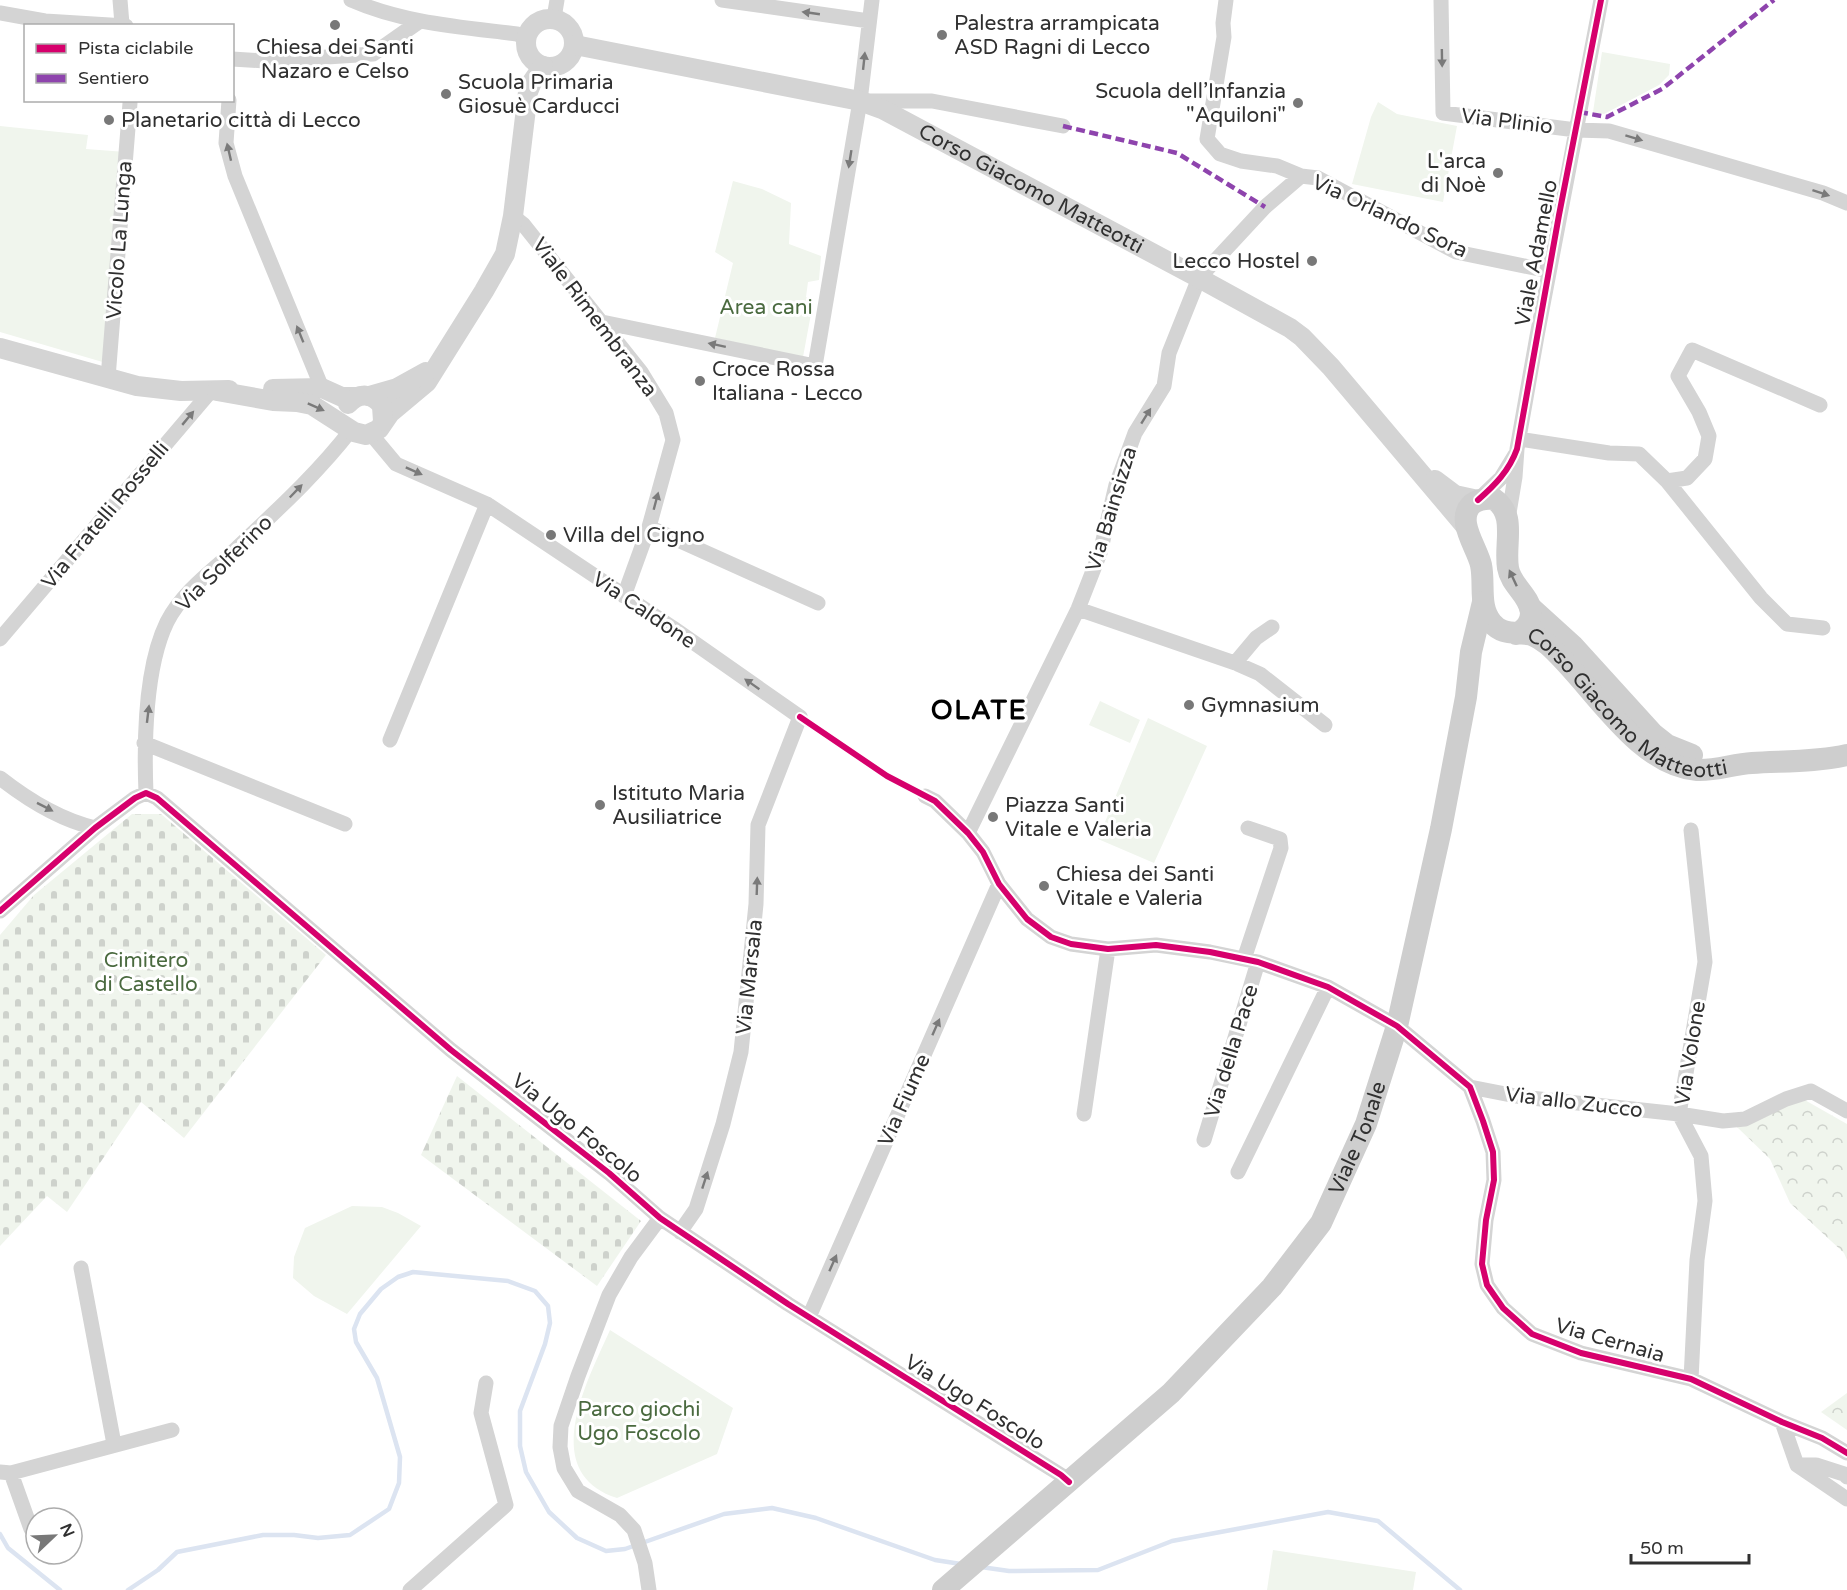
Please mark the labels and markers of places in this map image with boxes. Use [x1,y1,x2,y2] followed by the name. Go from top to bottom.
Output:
[954,11,1160,60] place label: Palestra arrampicata ASD Ragni di Lecco
[328,18,342,32] marker: Chiesa dei Santi Nazaro e Celso
[935,28,949,42] marker: Palestra arrampicata ASD Ragni di Lecco
[256,35,414,84] place label: Chiesa dei Santi Nazaro e Celso
[458,70,620,119] place label: Scuola Primaria Giosuè Carducci
[1095,79,1286,128] place label: Scuola dell’Infanzia "Aquiloni"
[439,87,453,101] marker: Scuola Primaria Giosuè Carducci
[1291,96,1305,110] marker: Scuola dell’Infanzia "Aquiloni"
[121,108,361,133] place label: Planetario città di Lecco
[102,113,116,127] marker: Planetario città di Lecco
[1421,149,1486,198] place label: L'arca di Noè
[1491,166,1505,180] marker: L'arca di Noè
[1172,249,1300,274] place label: Lecco Hostel
[1305,254,1319,268] marker: Lecco Hostel
[712,357,863,406] place label: Croce Rossa Italiana - Lecco
[693,374,707,388] marker: Croce Rossa Italiana - Lecco
[563,523,705,548] place label: Villa del Cigno
[544,528,558,542] marker: Villa del Cigno
[1201,693,1319,718] place label: Gymnasium
[1182,698,1196,712] marker: Gymnasium
[612,781,745,830] place label: Istituto Maria Ausiliatrice
[1005,793,1152,842] place label: Piazza Santi Vitale e Valeria
[593,798,607,812] marker: Istituto Maria Ausiliatrice
[986,810,1000,824] marker: Piazza Santi Vitale e Valeria
[1056,862,1214,911] place label: Chiesa dei Santi Vitale e Valeria
[1037,879,1051,893] marker: Chiesa dei Santi Vitale e Valeria

